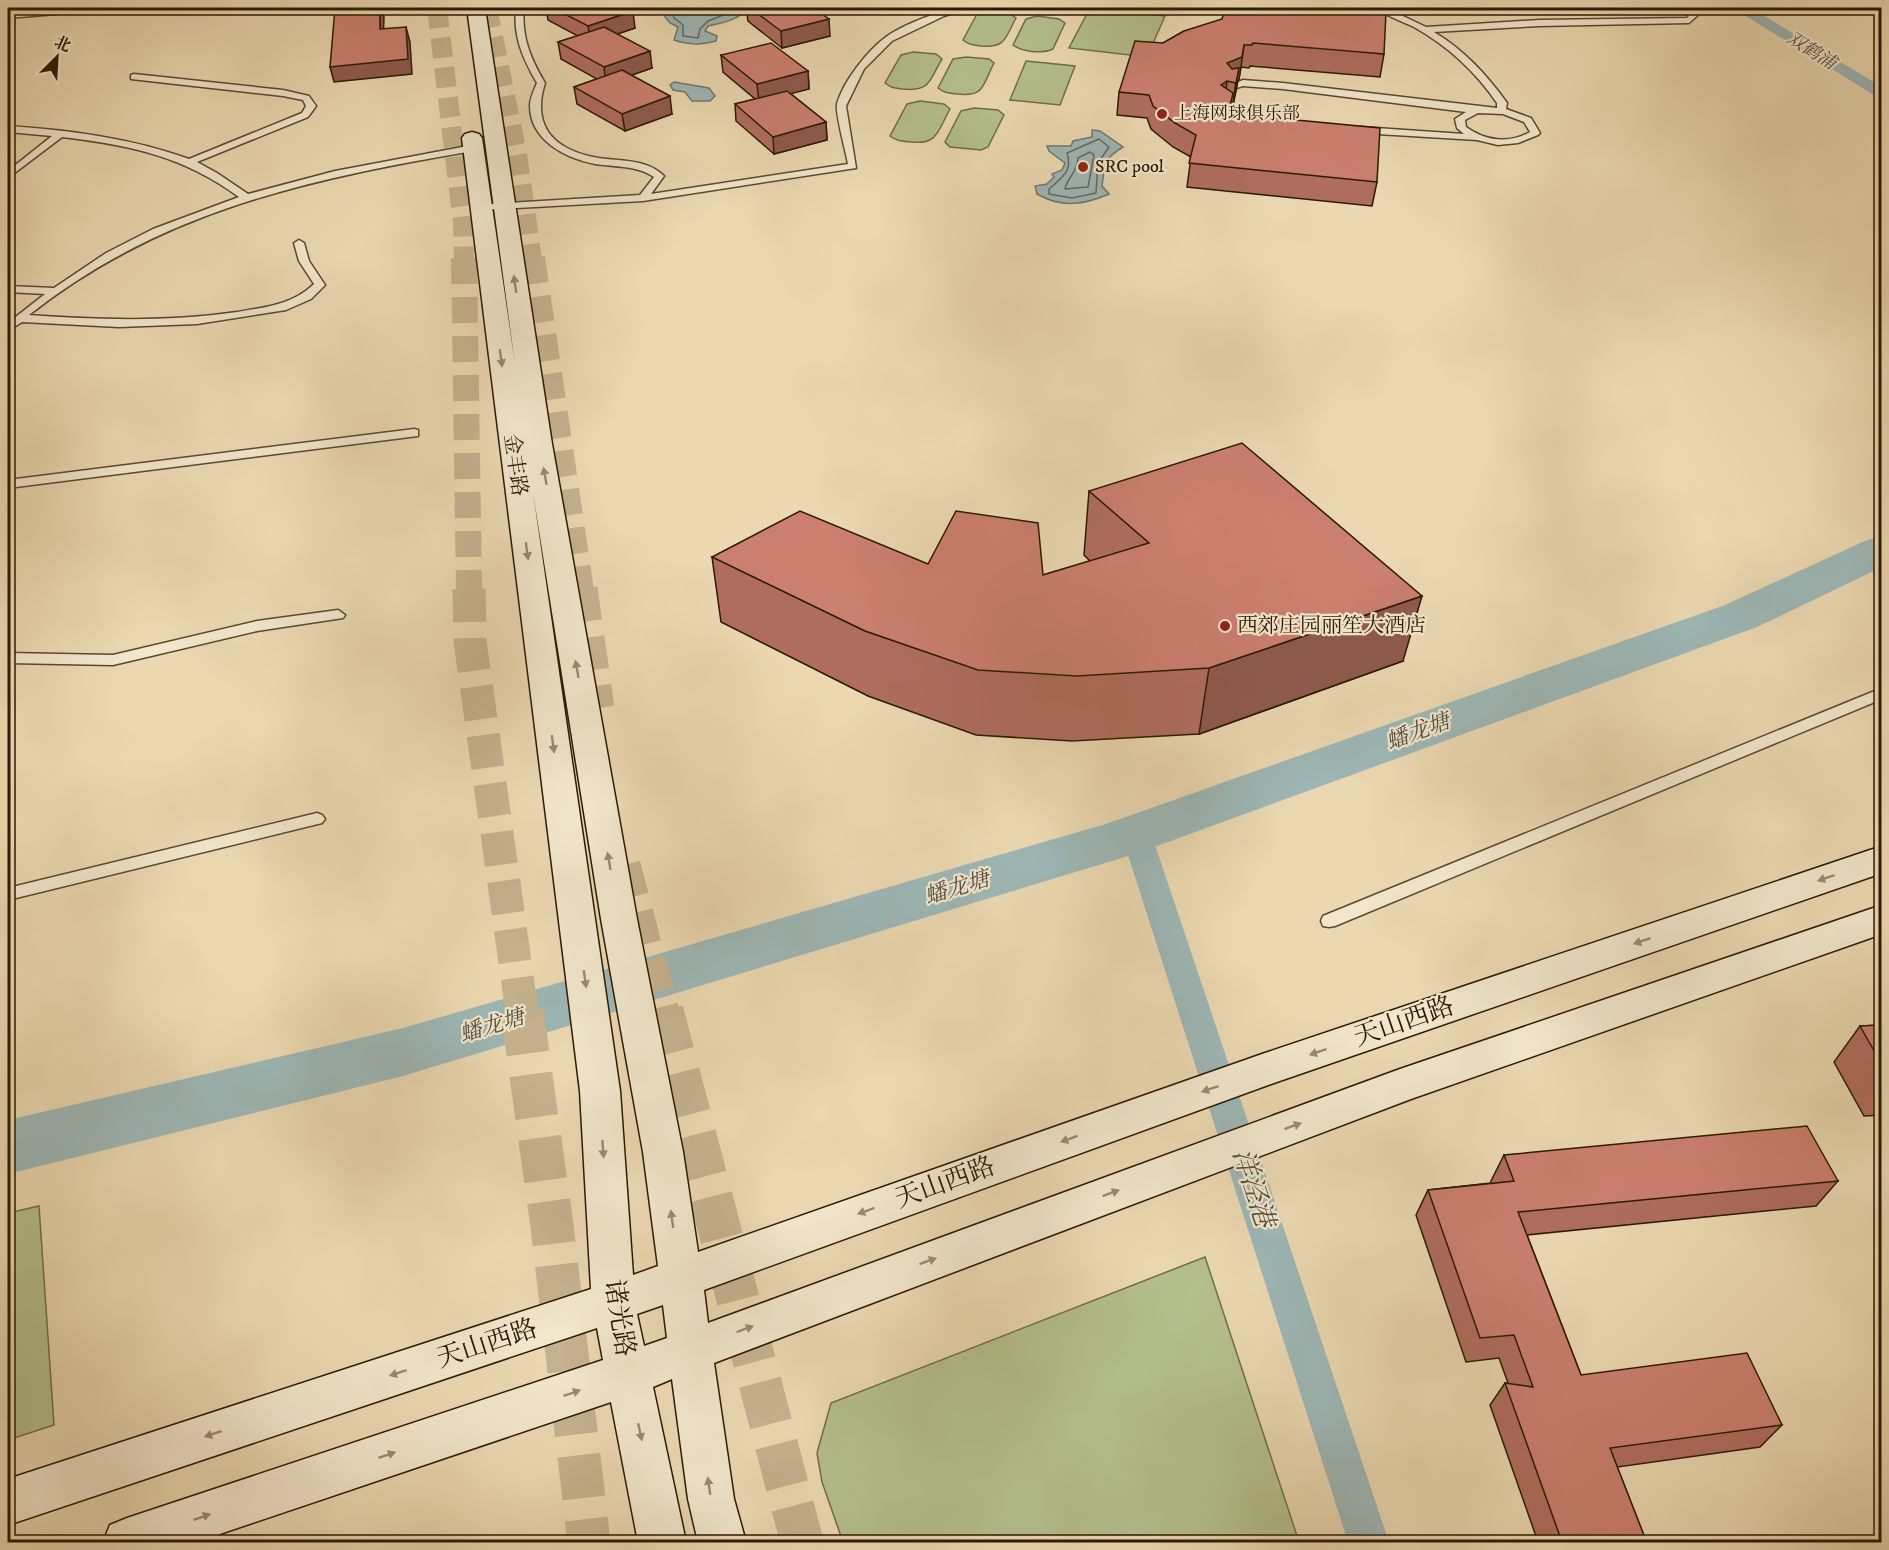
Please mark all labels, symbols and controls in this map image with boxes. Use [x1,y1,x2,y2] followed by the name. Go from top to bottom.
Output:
[27,27,87,87] north arrow
[1782,27,1842,76] water label: 双鹤浦
[51,32,74,57] text: 北
[1174,103,1300,125] place label: 上海网球俱乐部
[1155,107,1169,121] marker: 上海网球俱乐部
[1095,156,1165,178] place label: SRC pool
[1076,160,1090,174] marker: SRC pool
[511,274,520,293] one-way arrow
[496,348,505,367] one-way arrow
[498,432,532,498] street label: 金丰路
[540,467,549,486] one-way arrow
[522,541,531,560] one-way arrow
[1237,613,1426,639] place label: 西郊庄园丽笙大酒店
[1218,619,1232,633] marker: 西郊庄园丽笙大酒店
[572,659,581,678] one-way arrow
[1382,707,1456,756] water label: 蟠龙塘
[548,735,557,754] one-way arrow
[605,851,614,870] one-way arrow
[921,865,995,911] water label: 蟠龙塘
[1817,873,1835,883] one-way arrow
[1633,936,1651,946] one-way arrow
[580,970,589,989] one-way arrow
[1349,989,1459,1055] street label: 天山西路
[456,1003,530,1049] water label: 蟠龙塘
[1309,1047,1327,1057] one-way arrow
[1201,1085,1219,1095] one-way arrow
[1285,1120,1303,1130] one-way arrow
[1060,1135,1078,1145] one-way arrow
[599,1140,608,1159] one-way arrow
[1224,1144,1283,1235] water label: 洋泾港
[890,1150,1000,1216] street label: 天山西路
[1102,1188,1120,1198] one-way arrow
[856,1207,874,1217] one-way arrow
[668,1210,677,1229] one-way arrow
[919,1256,937,1266] one-way arrow
[597,1277,641,1359] street label: 诸光路
[432,1312,542,1376] street label: 天山西路
[736,1324,754,1334] one-way arrow
[389,1369,407,1379] one-way arrow
[563,1388,581,1397] one-way arrow
[635,1422,645,1441] one-way arrow
[204,1430,222,1440] one-way arrow
[378,1450,396,1459] one-way arrow
[705,1476,714,1495] one-way arrow
[193,1512,211,1522] one-way arrow

